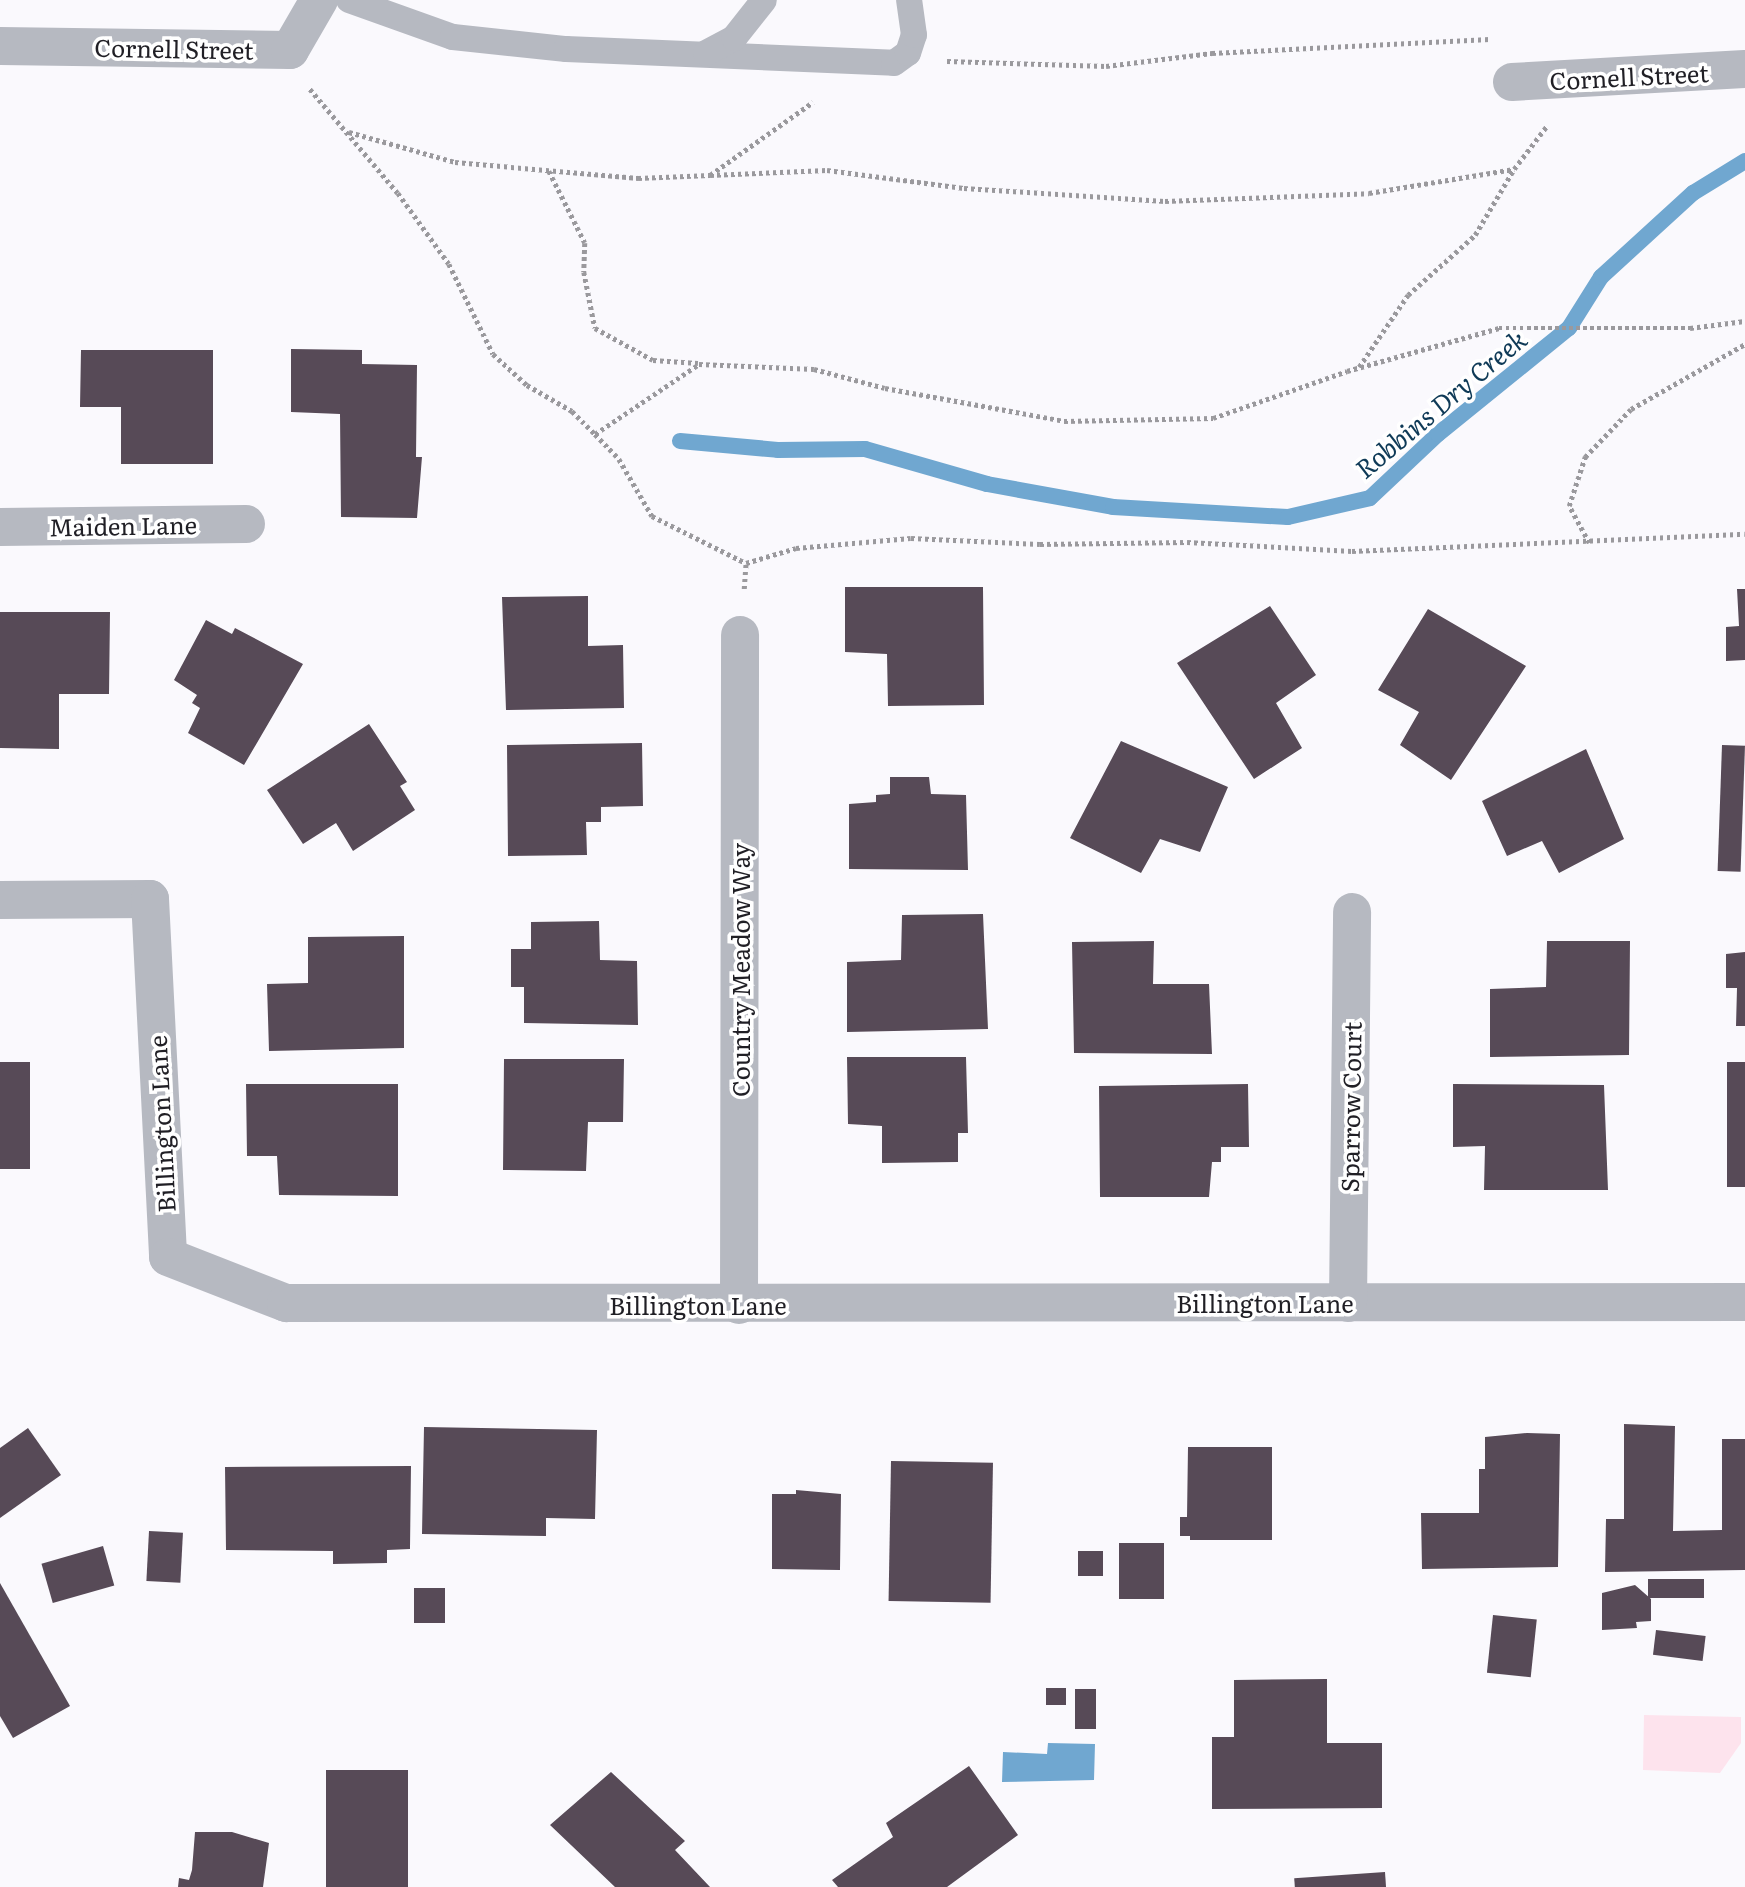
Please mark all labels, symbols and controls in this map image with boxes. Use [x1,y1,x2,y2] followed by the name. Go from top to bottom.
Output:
[94,32,254,64] street label: Cornell Street
[1549,57,1709,95] street label: Cornell Street
[1348,322,1532,484] water label: Robbins Dry Creek
[49,509,197,541] street label: Maiden Lane
[726,843,754,1097] street label: Country Meadow Way
[1334,1021,1366,1193] street label: Sparrow Court
[142,1035,180,1213] street label: Billington Lane
[1176,1289,1354,1317] street label: Billington Lane
[609,1291,787,1319] street label: Billington Lane

